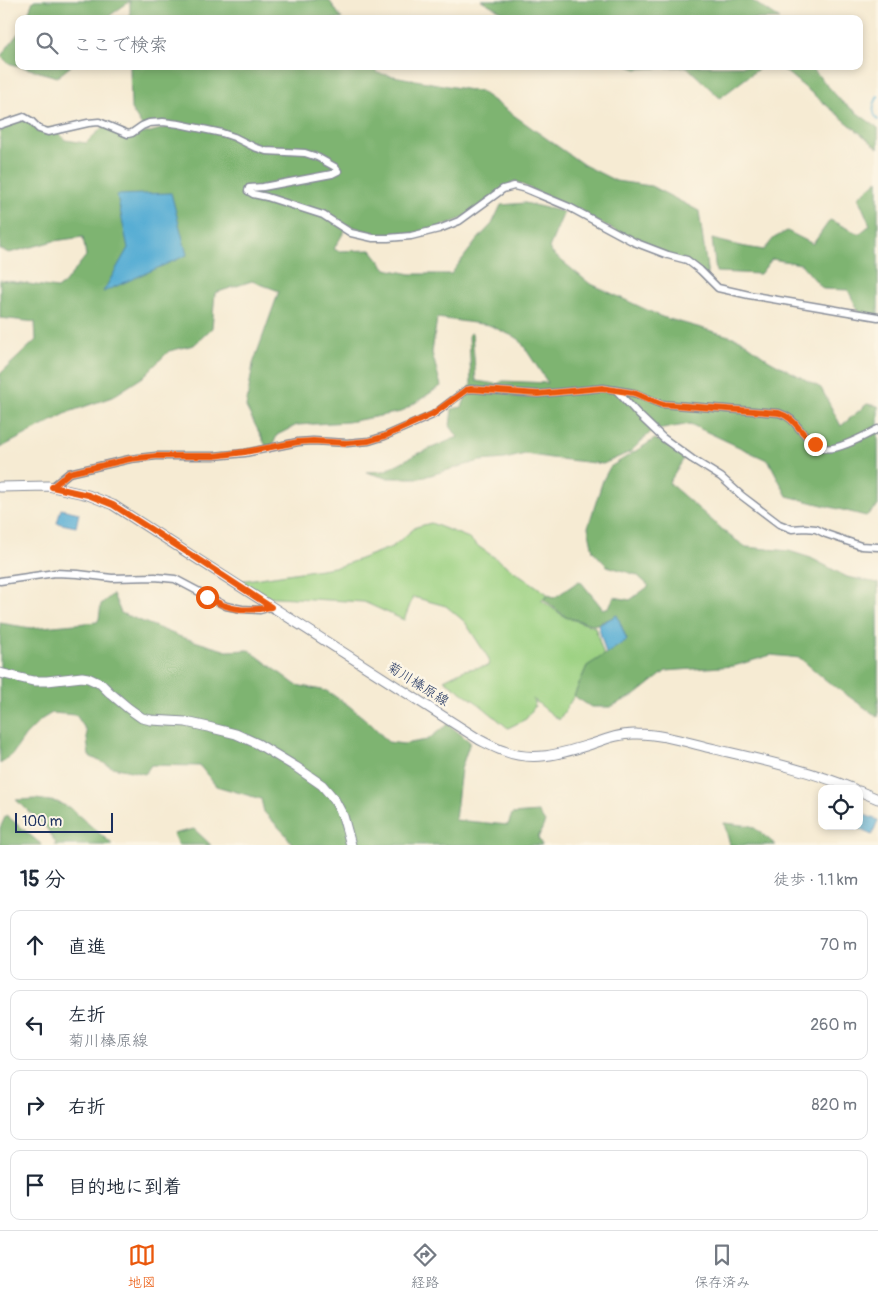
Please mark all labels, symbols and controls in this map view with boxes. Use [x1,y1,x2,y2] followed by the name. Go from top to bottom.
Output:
[15,15,863,70] search box
[33,29,61,57] icon: search
[73,33,168,57] text: ここで検索
[804,433,827,456] route end
[196,586,219,609] route start
[384,658,452,710] street label: 菊川榛原線
[818,785,863,830] map controls
[818,785,863,830] button: locate
[15,810,112,833] scale bar
[22,813,62,830] text: 100 m
[20,866,65,893] text: 15 分
[774,870,858,890] text: 徒歩 · 1.1 km
[21,931,49,959] icon: ahead
[68,935,106,959] text: 直進
[820,935,857,955] text: 70 m
[68,1003,106,1027] text: 左折
[21,1011,49,1039] icon: left
[810,1015,857,1035] text: 260 m
[68,1031,148,1051] text: 菊川榛原線
[21,1091,49,1119] icon: right
[68,1095,106,1119] text: 右折
[811,1095,857,1115] text: 820 m
[21,1171,49,1199] icon: arrive
[68,1175,182,1199] text: 目的地に到着
[128,1241,156,1291] tab: 地図
[411,1241,439,1291] tab: 経路
[694,1241,750,1291] tab: 保存済み

